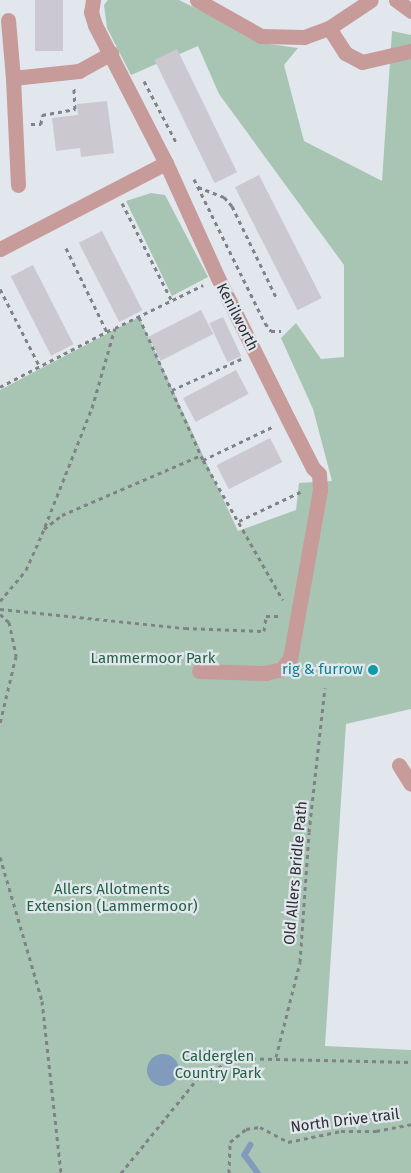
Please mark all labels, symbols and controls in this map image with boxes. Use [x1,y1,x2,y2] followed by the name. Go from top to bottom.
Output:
[212,280,262,354] street label: Kenilworth
[91,650,215,668] park label: Lammermoor Park
[282,661,363,679] place label: rig & furrow
[367,664,379,676] marker: rig & furrow
[281,800,311,946] street label: Old Allers Bridle Path
[26,880,198,915] park label: Allers Allotments Extension (Lammermoor)
[175,1047,261,1082] park label: Calderglen Country Park
[290,1105,400,1137] street label: North Drive trail

